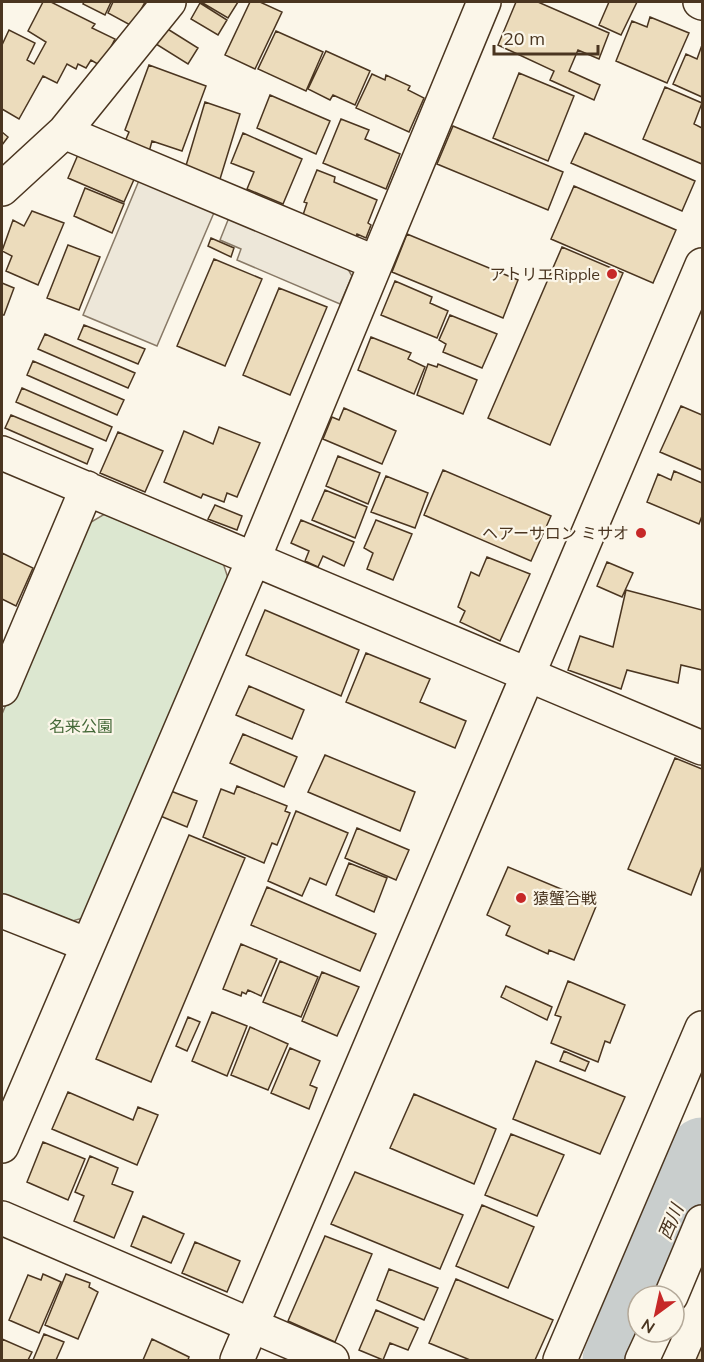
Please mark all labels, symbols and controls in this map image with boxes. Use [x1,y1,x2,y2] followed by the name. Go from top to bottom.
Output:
[494,18,598,56] scale bar
[503,27,545,50] text: 20 m
[489,264,600,284] place label: アトリエRipple
[605,267,619,281] marker: アトリエRipple
[482,523,629,543] place label: ヘアーサロン ミサオ
[634,526,648,540] marker: ヘアーサロン ミサオ
[49,716,113,736] park label: 名来公園
[533,888,597,908] place label: 猿蟹合戦
[514,891,528,905] marker: 猿蟹合戦
[653,1199,689,1243] water label: 西川
[626,1284,686,1344] north arrow
[637,1315,658,1338] text: N

